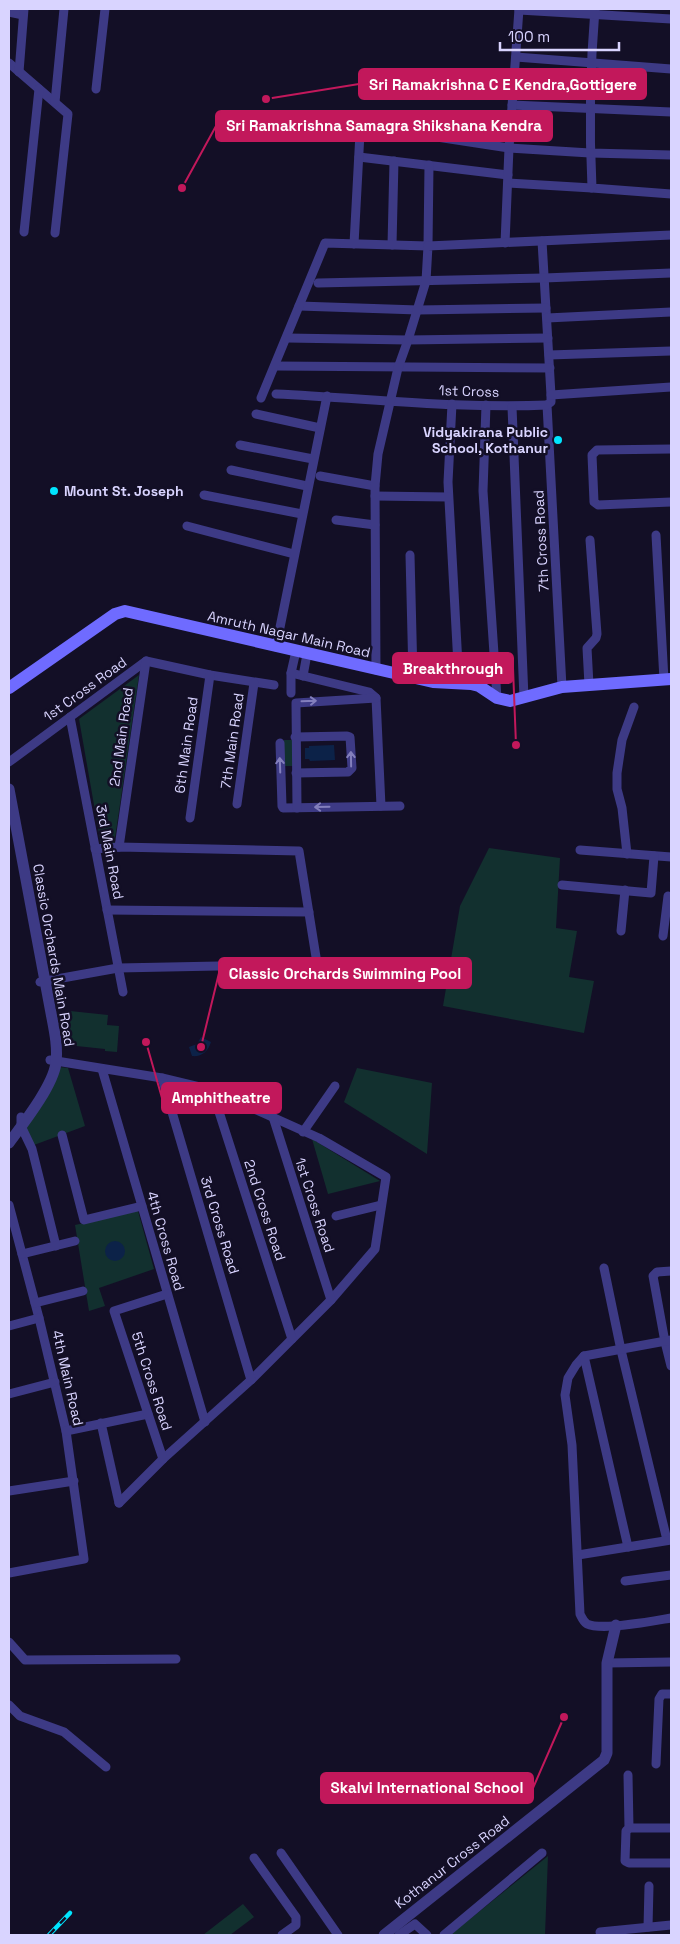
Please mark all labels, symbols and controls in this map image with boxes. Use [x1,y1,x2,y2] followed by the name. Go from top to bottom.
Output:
[500,20,619,52] scale bar
[508,27,550,46] text: 100 m
[359,69,646,99] callout: Sri Ramakrishna C E Kendra,Gottigere
[369,75,637,94] text: Sri Ramakrishna C E Kendra,Gottigere
[216,111,552,141] callout: Sri Ramakrishna Samagra Shikshana Kendra
[226,116,542,135] text: Sri Ramakrishna Samagra Shikshana Kendra
[438,381,500,401] street label: 1st Cross
[423,423,548,457] place label: Vidyakirana Public School, Kothanur
[552,434,564,446] marker: Vidyakirana Public School, Kothanur
[64,482,184,500] place label: Mount St. Joseph
[48,485,60,497] marker: Mount St. Joseph
[529,490,553,592] street label: 7th Cross Road
[206,606,372,662] street label: Amruth Nagar Main Road
[40,653,130,725] street label: 1st Cross Road
[393,653,513,683] callout: Breakthrough
[403,659,503,678] text: Breakthrough
[105,686,137,788] street label: 2nd Main Road
[216,692,248,790] street label: 7th Main Road
[170,696,202,794] street label: 6th Main Road
[300,696,317,706] one-way arrow
[347,751,356,767] one-way arrow
[276,757,285,773] one-way arrow
[92,803,128,901] street label: 3rd Main Road
[314,803,330,812] one-way arrow
[29,862,79,1048] street label: Classic Orchards Main Road
[219,958,471,988] callout: Classic Orchards Swimming Pool
[229,964,461,983] text: Classic Orchards Swimming Pool
[162,1083,281,1113] callout: Amphitheatre
[171,1088,271,1107] text: Amphitheatre
[291,1155,339,1255] street label: 1st Cross Road
[240,1157,290,1263] street label: 2nd Cross Road
[197,1174,243,1276] street label: 3rd Cross Road
[143,1189,189,1293] street label: 4th Cross Road
[48,1328,88,1428] street label: 4th Main Road
[128,1330,176,1432] street label: 5th Cross Road
[321,1773,533,1803] callout: Skalvi International School
[331,1778,523,1797] text: Skalvi International School
[391,1811,513,1913] street label: Kothanur Cross Road

